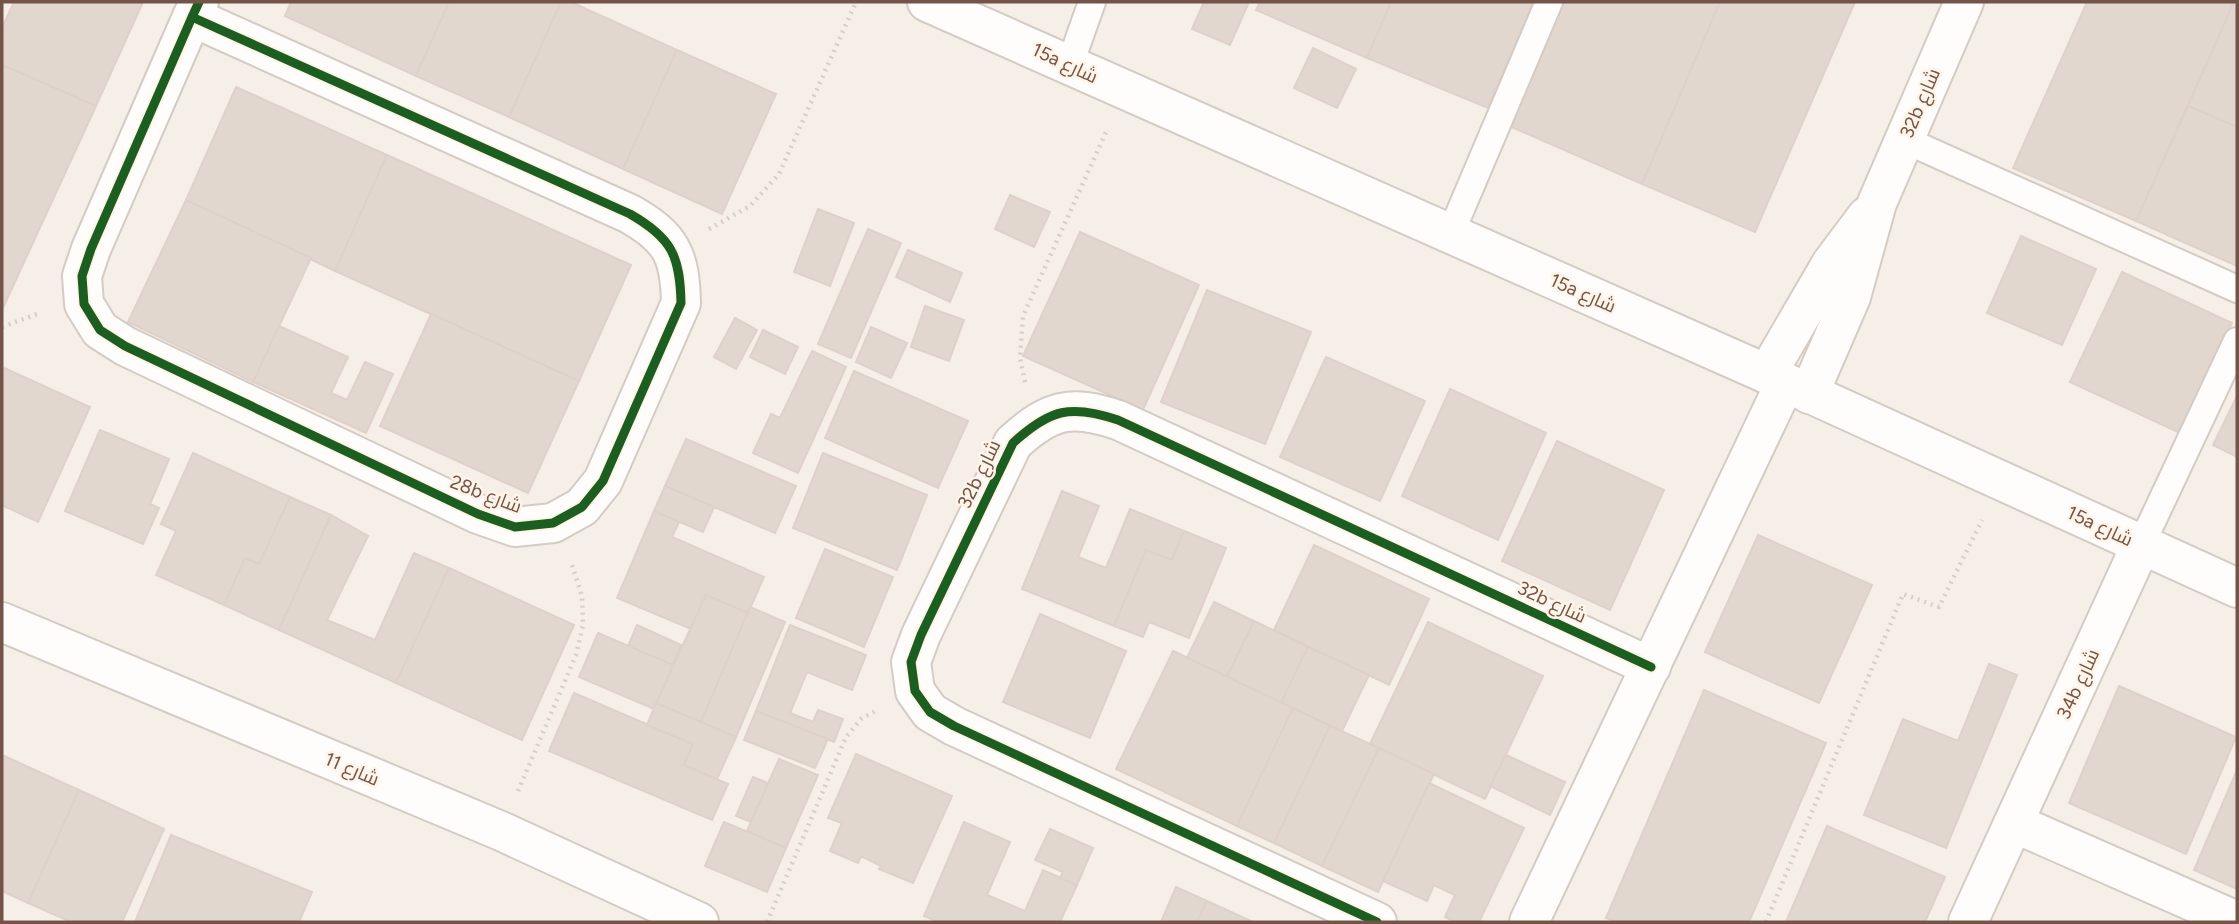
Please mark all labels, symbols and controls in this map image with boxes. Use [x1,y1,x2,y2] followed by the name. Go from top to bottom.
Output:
[1028,38,1102,90] street label: 15a شارع
[1895,65,1947,142] street label: 32b شارع
[1546,268,1620,320] street label: 15a شارع
[953,436,1007,513] street label: 32b شارع
[446,470,525,520] street label: 28b شارع
[2063,501,2137,553] street label: 15a شارع
[1513,576,1590,630] street label: 32b شارع
[2052,645,2106,724] street label: 34b شارع
[320,747,383,793] street label: شارع 11

